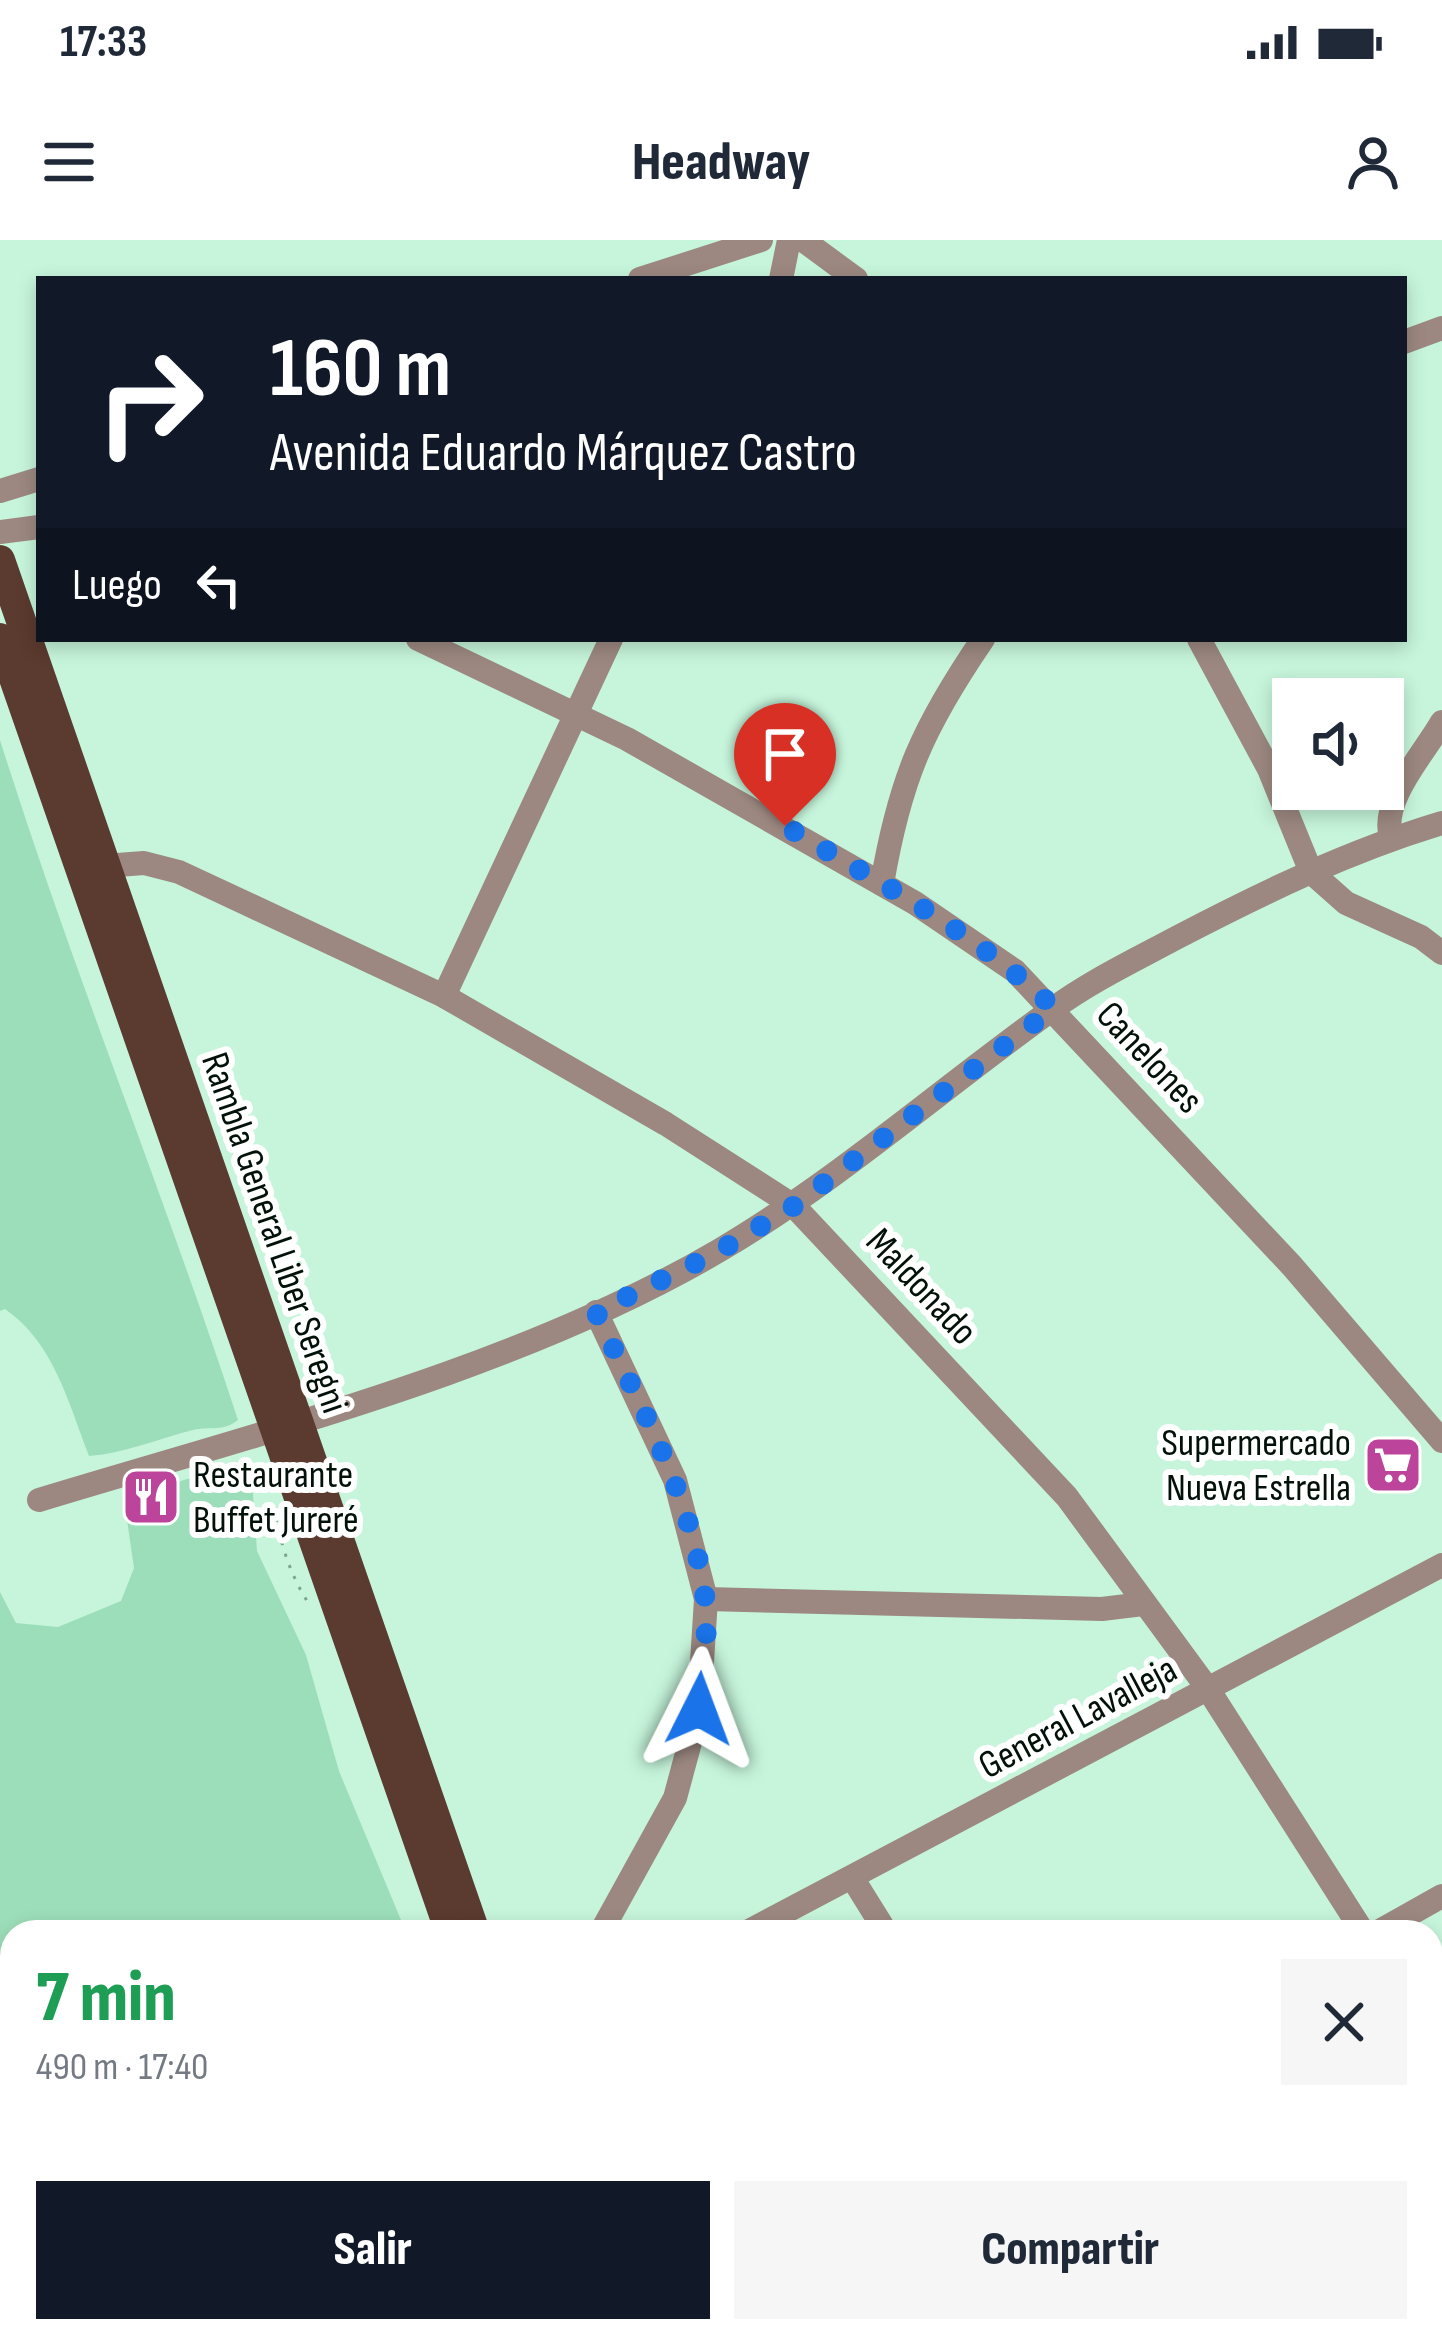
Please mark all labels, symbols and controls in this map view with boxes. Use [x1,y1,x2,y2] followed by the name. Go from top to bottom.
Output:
[60,15,147,70] text: 17:33
[36,129,102,195] icon: menu
[1340,129,1406,195] icon: person
[632,130,810,195] text: Headway
[270,319,451,420] text: 160 m
[72,324,228,480] icon: right
[270,421,857,486] text: Avenida Eduardo Márquez Castro
[186,552,252,618] icon: left
[72,558,162,613] text: Luego
[1272,678,1404,810] map controls
[1272,678,1404,810] button: sound
[734,703,836,826] pin
[752,721,818,787] icon: arrive
[1086,992,1212,1124] street label: Canelones
[190,1047,358,1419] street label: Rambla General Liber Seregni
[855,1219,987,1355] street label: Maldonado
[1161,1420,1351,1512] place label: Supermercado Nueva Estrella
[1362,1434,1424,1496] supermarket icon: Supermercado Nueva Estrella
[193,1452,359,1544] place label: Restaurante Buffet Jureré
[120,1466,182,1528] restaurant icon: Restaurante Buffet Jureré
[636,1646,762,1772] position arrow
[971,1646,1185,1790] street label: General Lavalleja
[36,1955,176,2042] text: 7 min
[1281,1959,1407,2085] button: close
[36,2044,208,2091] text: 490 m · 17:40
[36,2181,710,2319] button: Salir
[734,2181,1407,2319] button: Compartir

